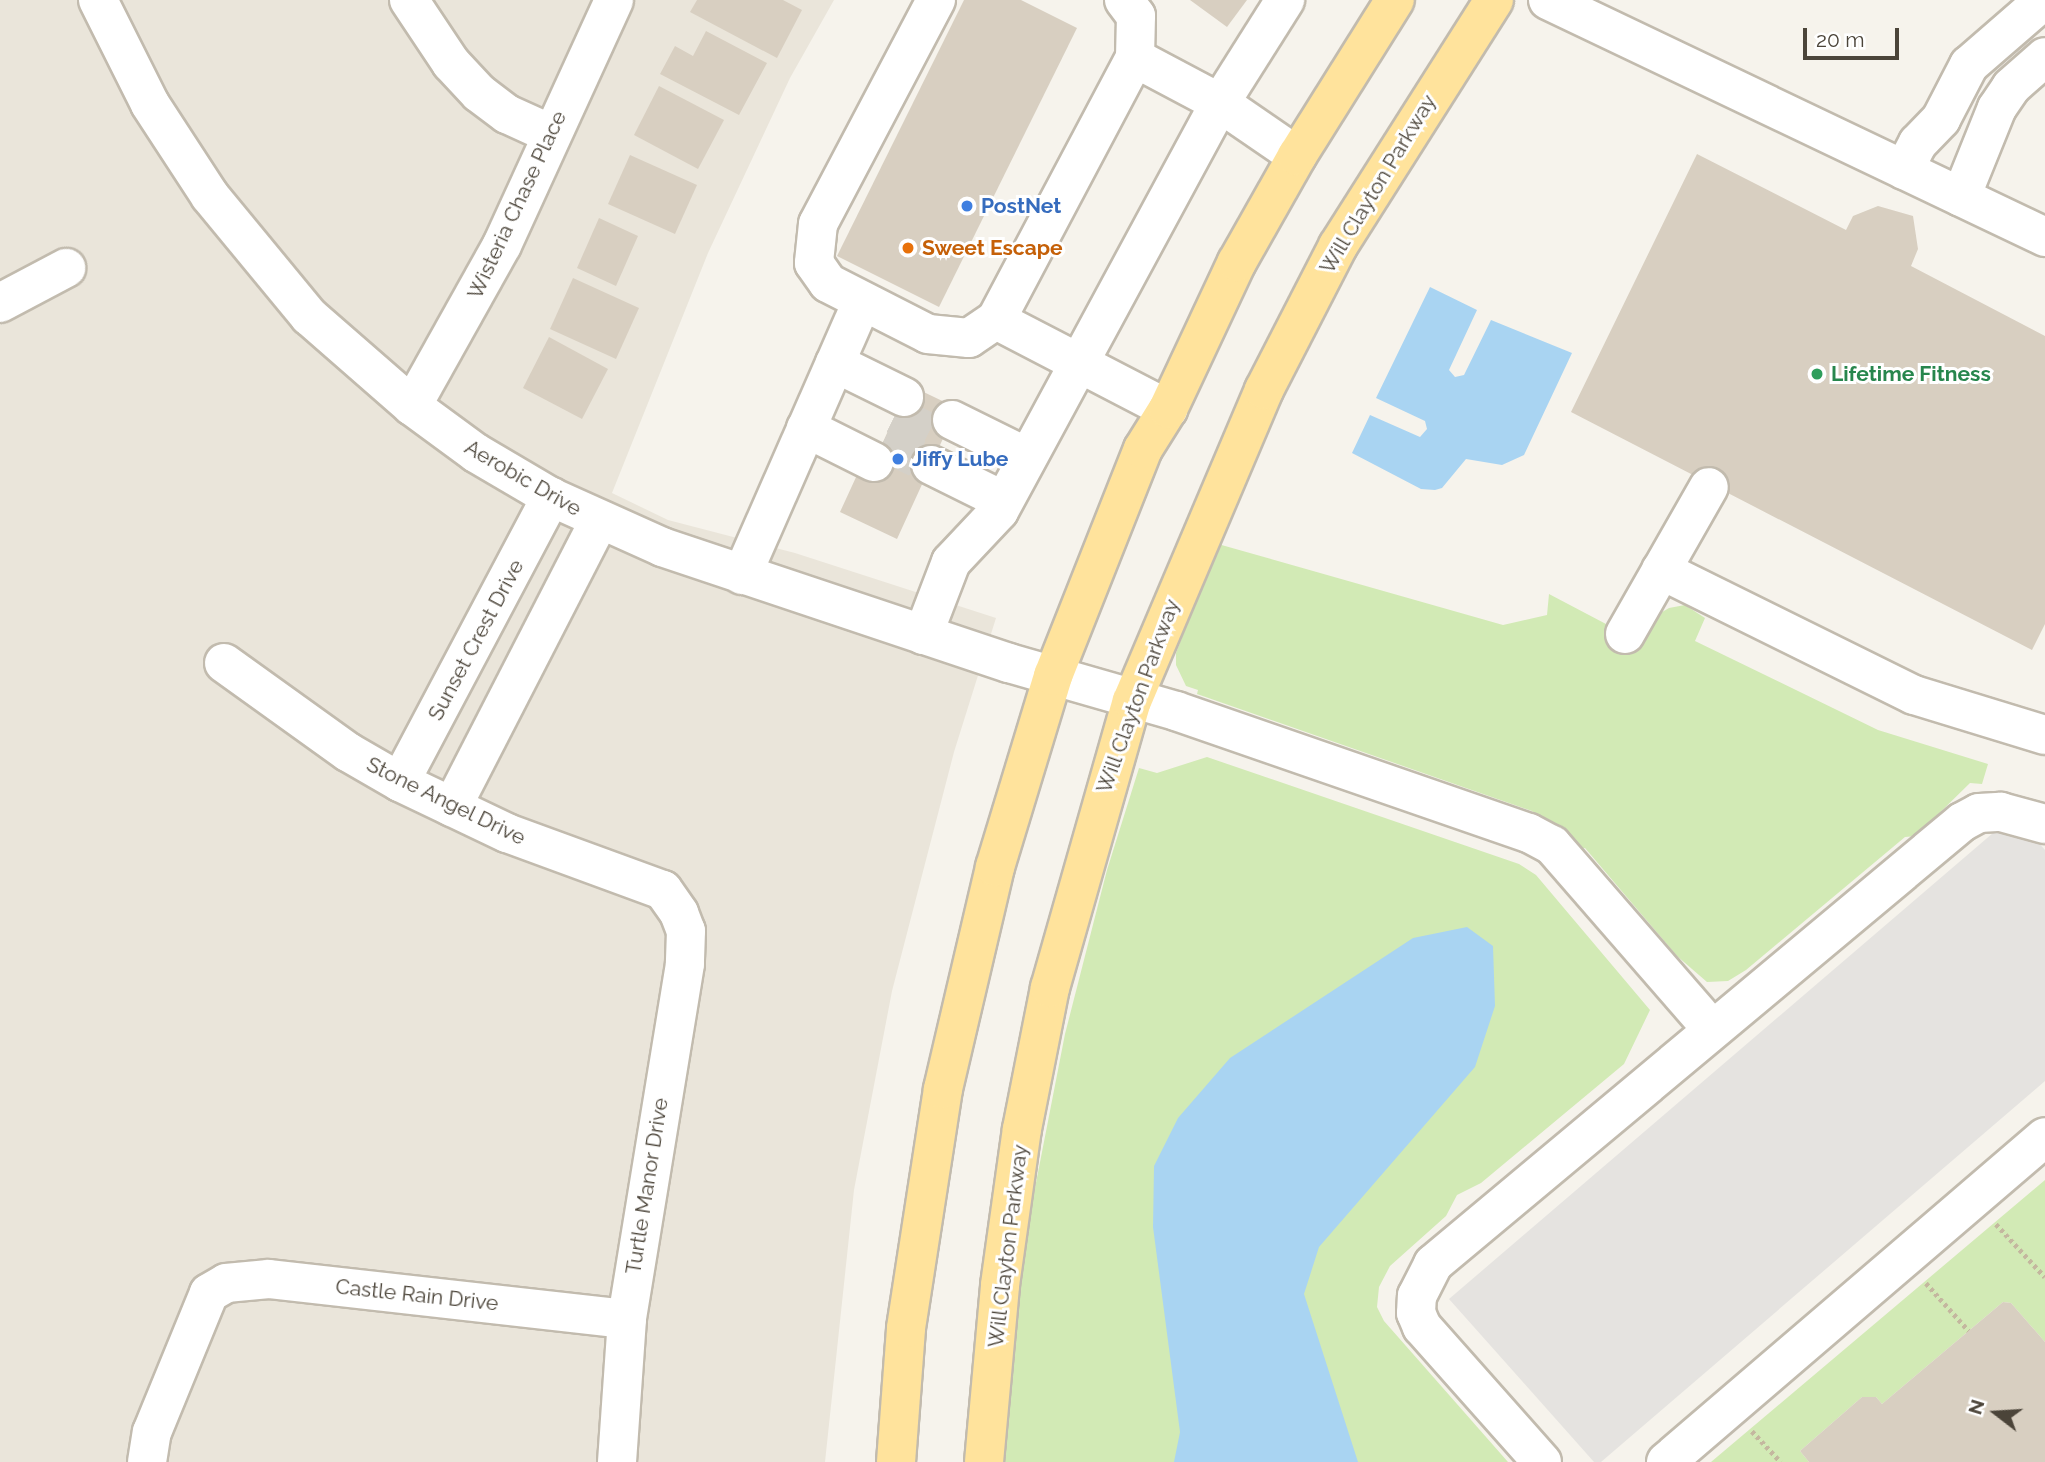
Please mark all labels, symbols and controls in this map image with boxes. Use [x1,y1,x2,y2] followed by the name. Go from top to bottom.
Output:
[1807,14,1903,58] scale bar
[1816,27,1864,52] text: 20 m
[1314,90,1442,278] street label: Will Clayton Parkway
[462,107,572,303] street label: Wisteria Chase Place
[981,193,1061,219] place label: PostNet
[959,198,975,214] marker: PostNet
[922,235,1063,261] place label: Sweet Escape
[900,240,916,256] marker: Sweet Escape
[1831,361,1991,387] place label: Lifetime Fitness
[1809,366,1825,382] marker: Lifetime Fitness
[460,435,586,521] street label: Aerobic Drive
[912,446,1009,472] place label: Jiffy Lube
[890,451,906,467] marker: Jiffy Lube
[423,555,529,725] street label: Sunset Crest Drive
[1091,595,1185,797] street label: Will Clayton Parkway
[362,751,530,851] street label: Stone Angel Drive
[621,1096,673,1276] street label: Turtle Manor Drive
[983,1143,1033,1349] street label: Will Clayton Parkway
[334,1274,500,1316] street label: Castle Rain Drive
[1961,1378,2031,1448] north arrow
[1963,1397,1989,1417] text: N

